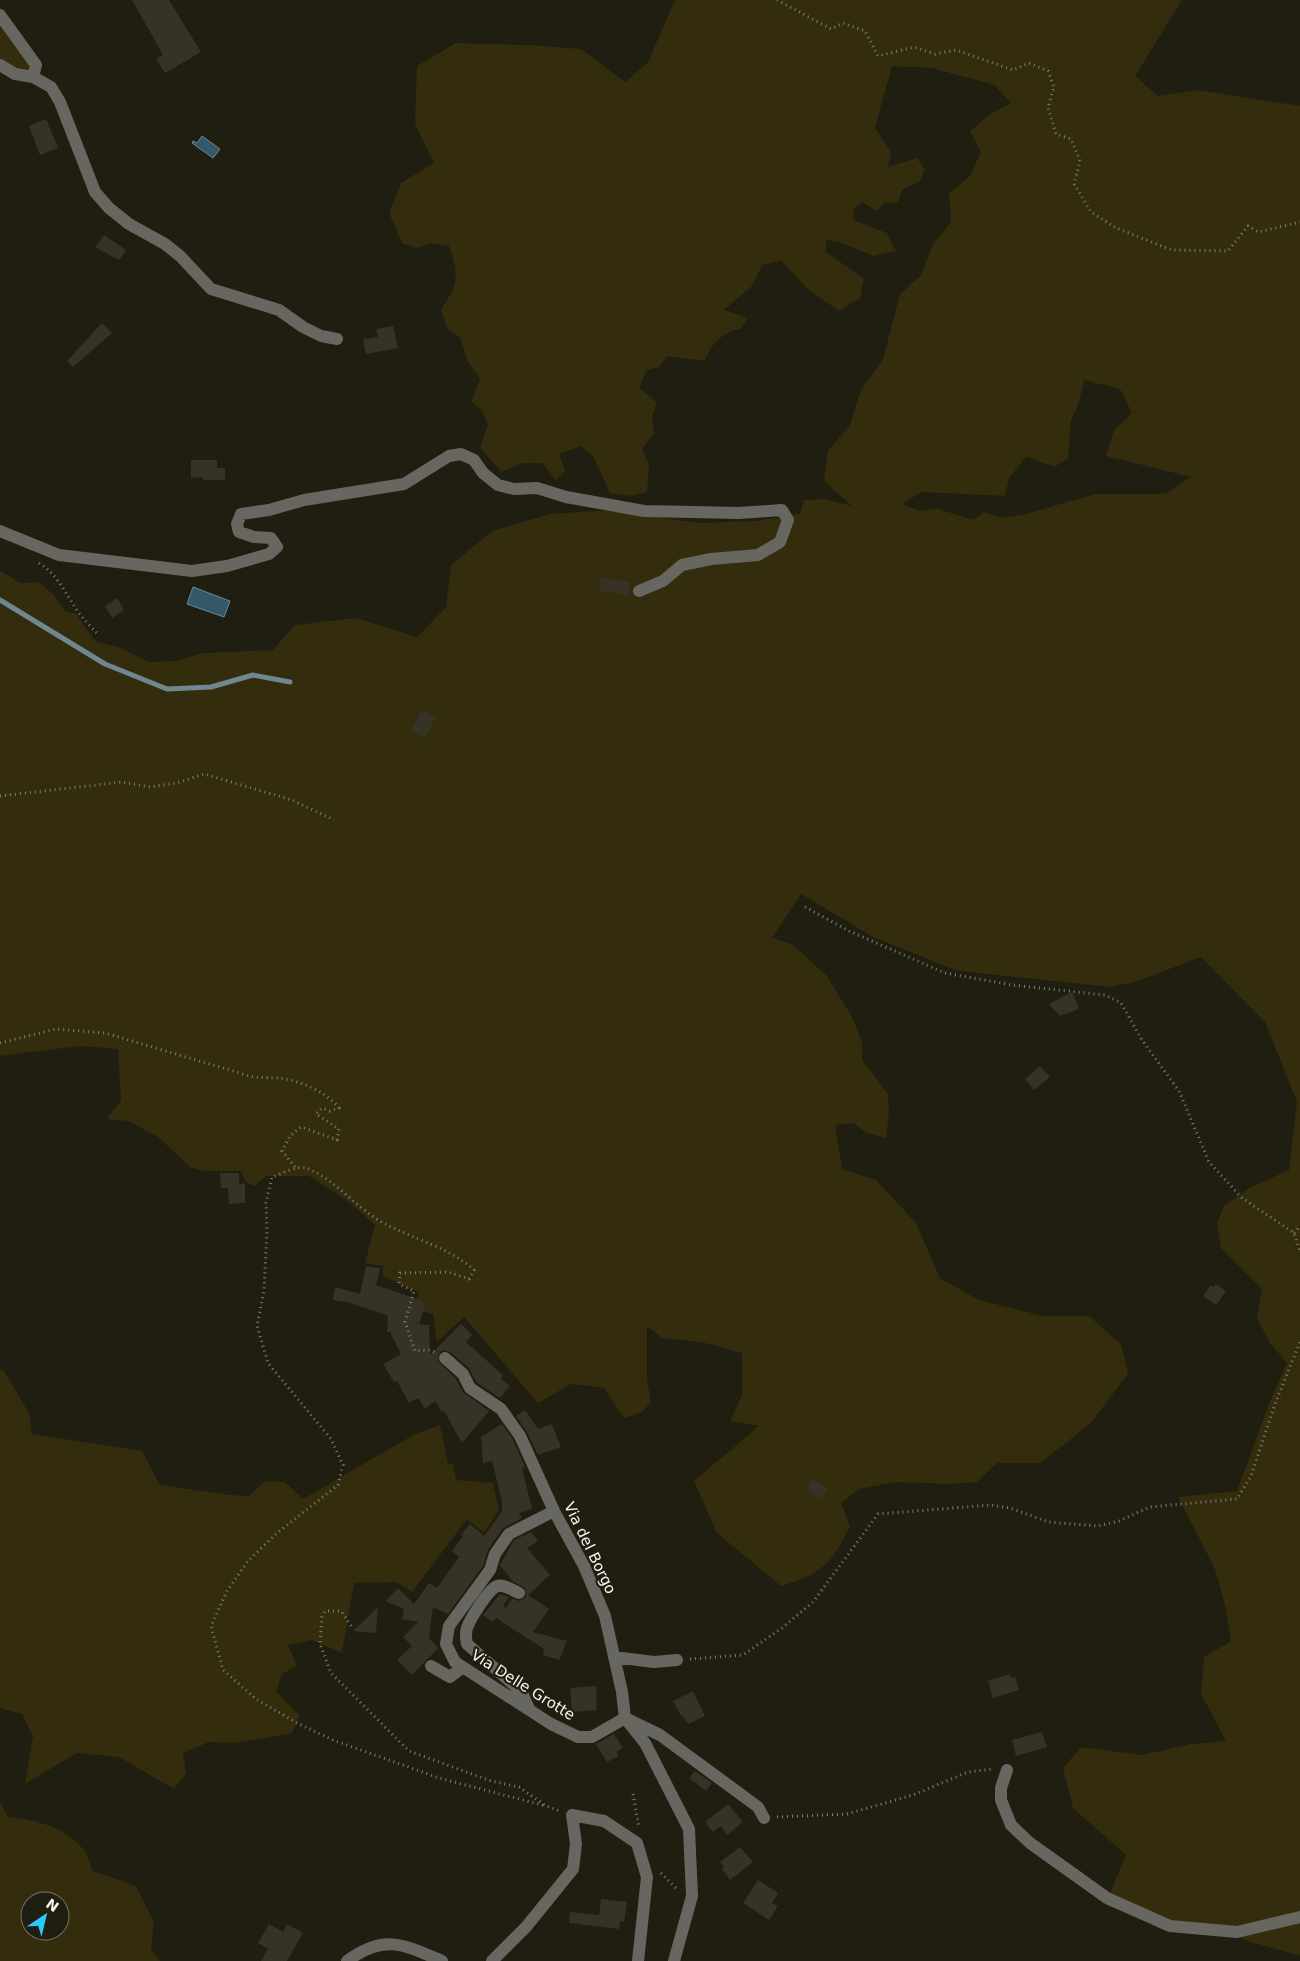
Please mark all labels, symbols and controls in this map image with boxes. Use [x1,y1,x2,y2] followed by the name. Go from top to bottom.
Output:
[560,1499,620,1597] street label: Via del Borgo
[468,1646,578,1724] street label: Via Delle Grotte
[20,1891,70,1941] north arrow
[43,1895,62,1915] text: N

